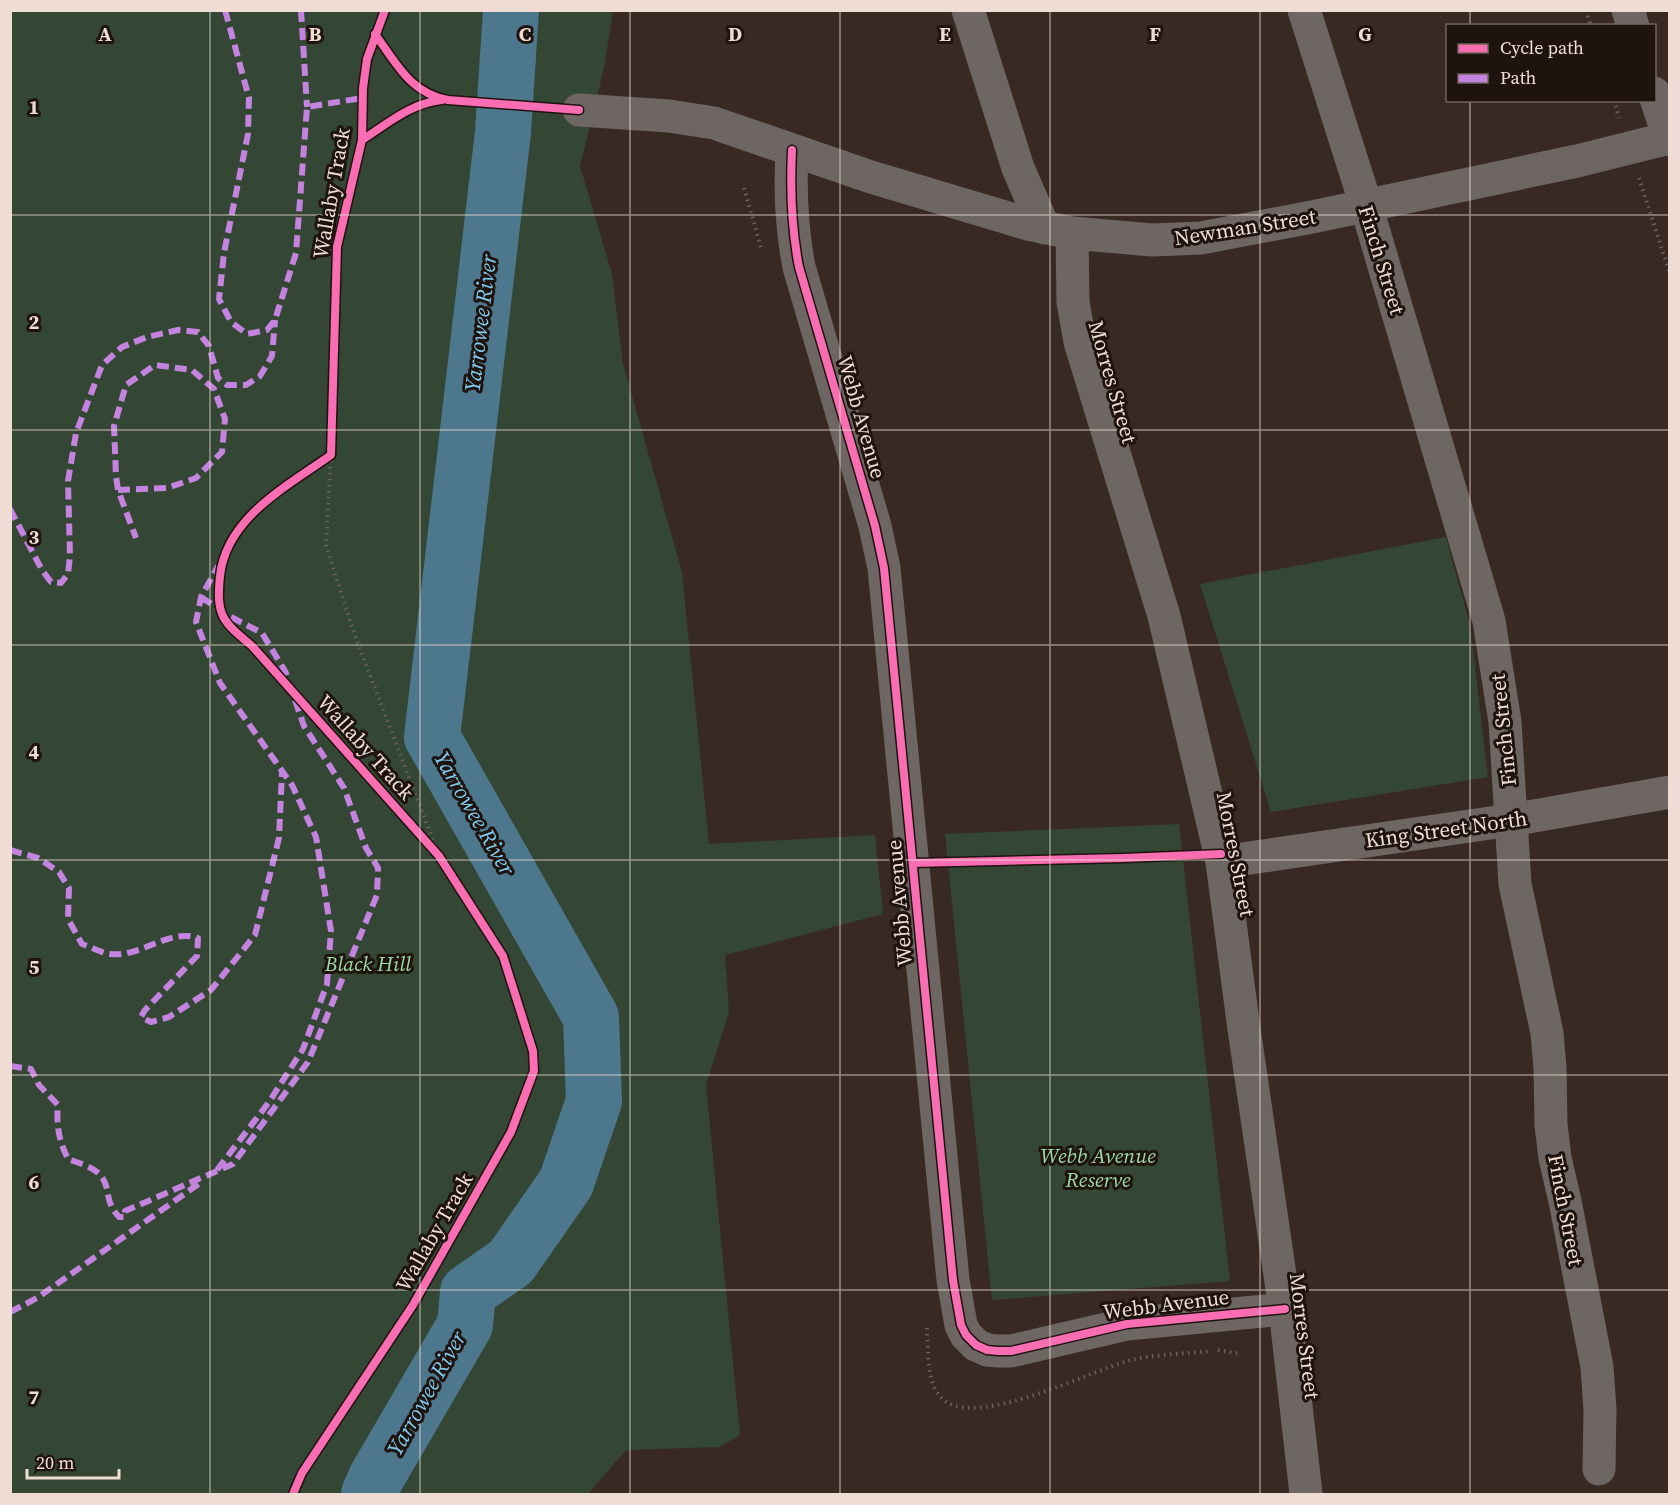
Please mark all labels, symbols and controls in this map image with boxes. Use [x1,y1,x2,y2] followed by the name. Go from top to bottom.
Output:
[98,20,112,48] text: A
[308,20,322,48] text: B
[519,20,531,48] text: C
[728,20,742,48] text: D
[939,20,951,48] text: E
[1149,20,1161,48] text: F
[1358,20,1372,48] text: G
[1446,24,1656,102] legend
[1500,35,1584,60] text: Cycle path
[1500,65,1537,90] text: Path
[29,93,39,121] text: 1
[305,125,357,261] street label: Wallaby Track
[1172,201,1318,253] street label: Newman Street
[1352,202,1412,318] street label: Finch Street
[457,251,503,393] water label: Yarrowee River
[29,308,40,336] text: 2
[1082,317,1144,447] street label: Morres Street
[831,352,893,482] street label: Webb Avenue
[29,523,40,551] text: 3
[1483,672,1523,788] street label: Finch Street
[311,688,421,806] street label: Wallaby Track
[29,738,40,766] text: 4
[427,746,523,881] water label: Yarrowee River
[1210,789,1262,919] street label: Morres Street
[1363,803,1529,855] street label: King Street North
[879,838,919,968] street label: Webb Avenue
[324,949,411,978] park label: Black Hill
[29,953,40,981] text: 5
[1040,1141,1156,1194] park label: Webb Avenue Reserve
[1541,1152,1591,1268] street label: Finch Street
[388,1167,480,1297] street label: Wallaby Track
[29,1168,40,1196] text: 6
[1283,1271,1327,1401] street label: Morres Street
[1101,1282,1231,1326] street label: Webb Avenue
[379,1324,473,1461] water label: Yarrowee River
[29,1383,40,1411] text: 7
[27,1442,118,1480] scale bar
[36,1450,74,1475] text: 20 m

